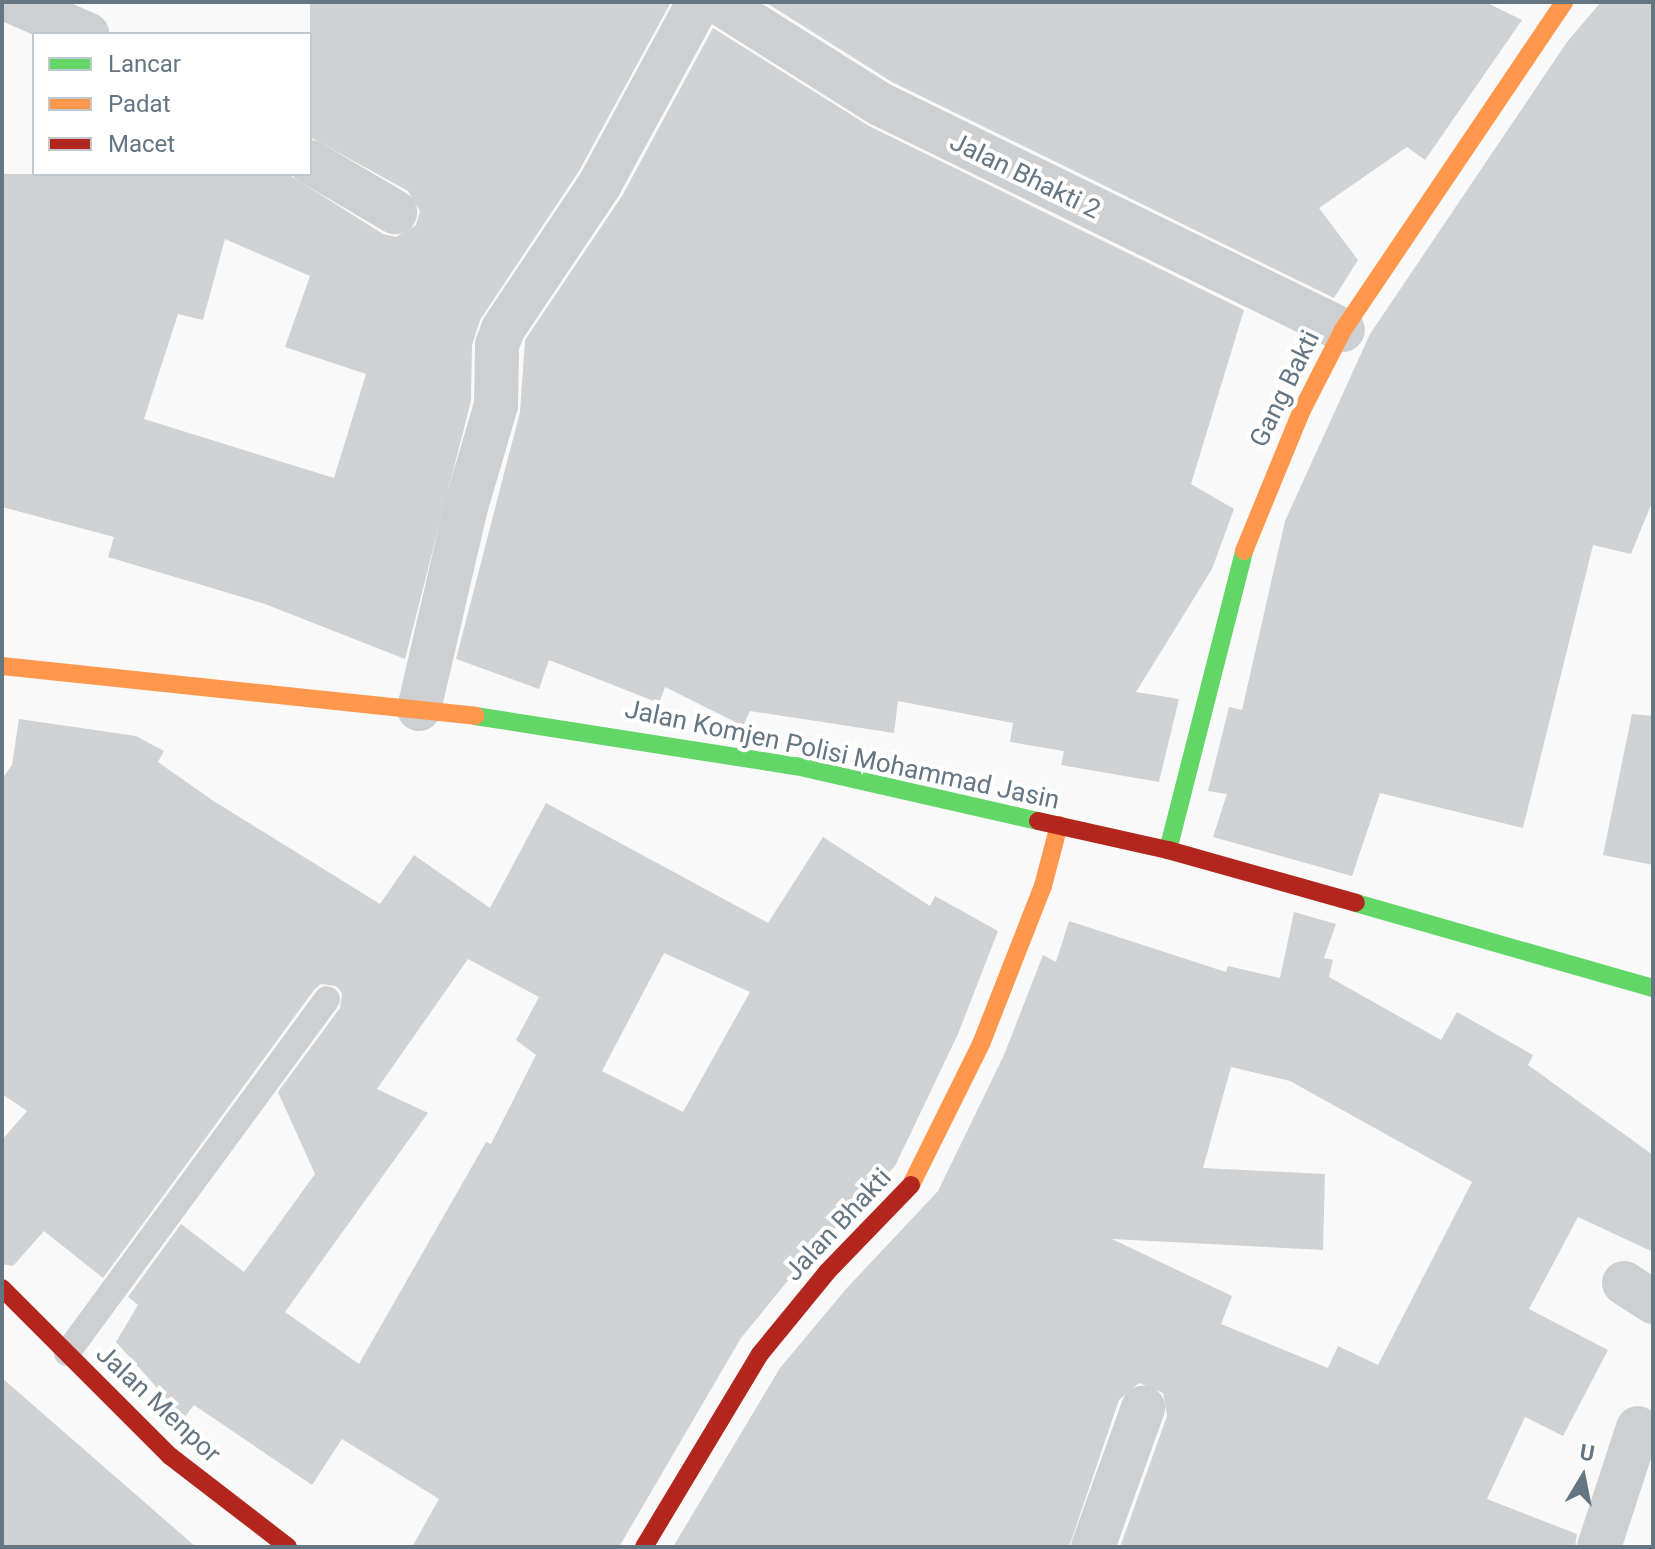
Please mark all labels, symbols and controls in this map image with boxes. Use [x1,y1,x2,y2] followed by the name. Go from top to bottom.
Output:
[32,32,312,176] legend
[108,50,181,78] text: Lancar
[108,90,171,118] text: Padat
[945,126,1105,226] street label: Jalan Bhakti 2
[108,130,175,158] text: Macet
[1243,326,1327,452] street label: Gang Bakti
[622,694,1062,816] street label: Jalan Komjen Polisi Mohammad Jasin
[778,1162,898,1288] street label: Jalan Bhakti
[89,1338,227,1470] street label: Jalan Menpor
[1543,1437,1623,1517] north arrow
[1578,1439,1597,1466] text: U

